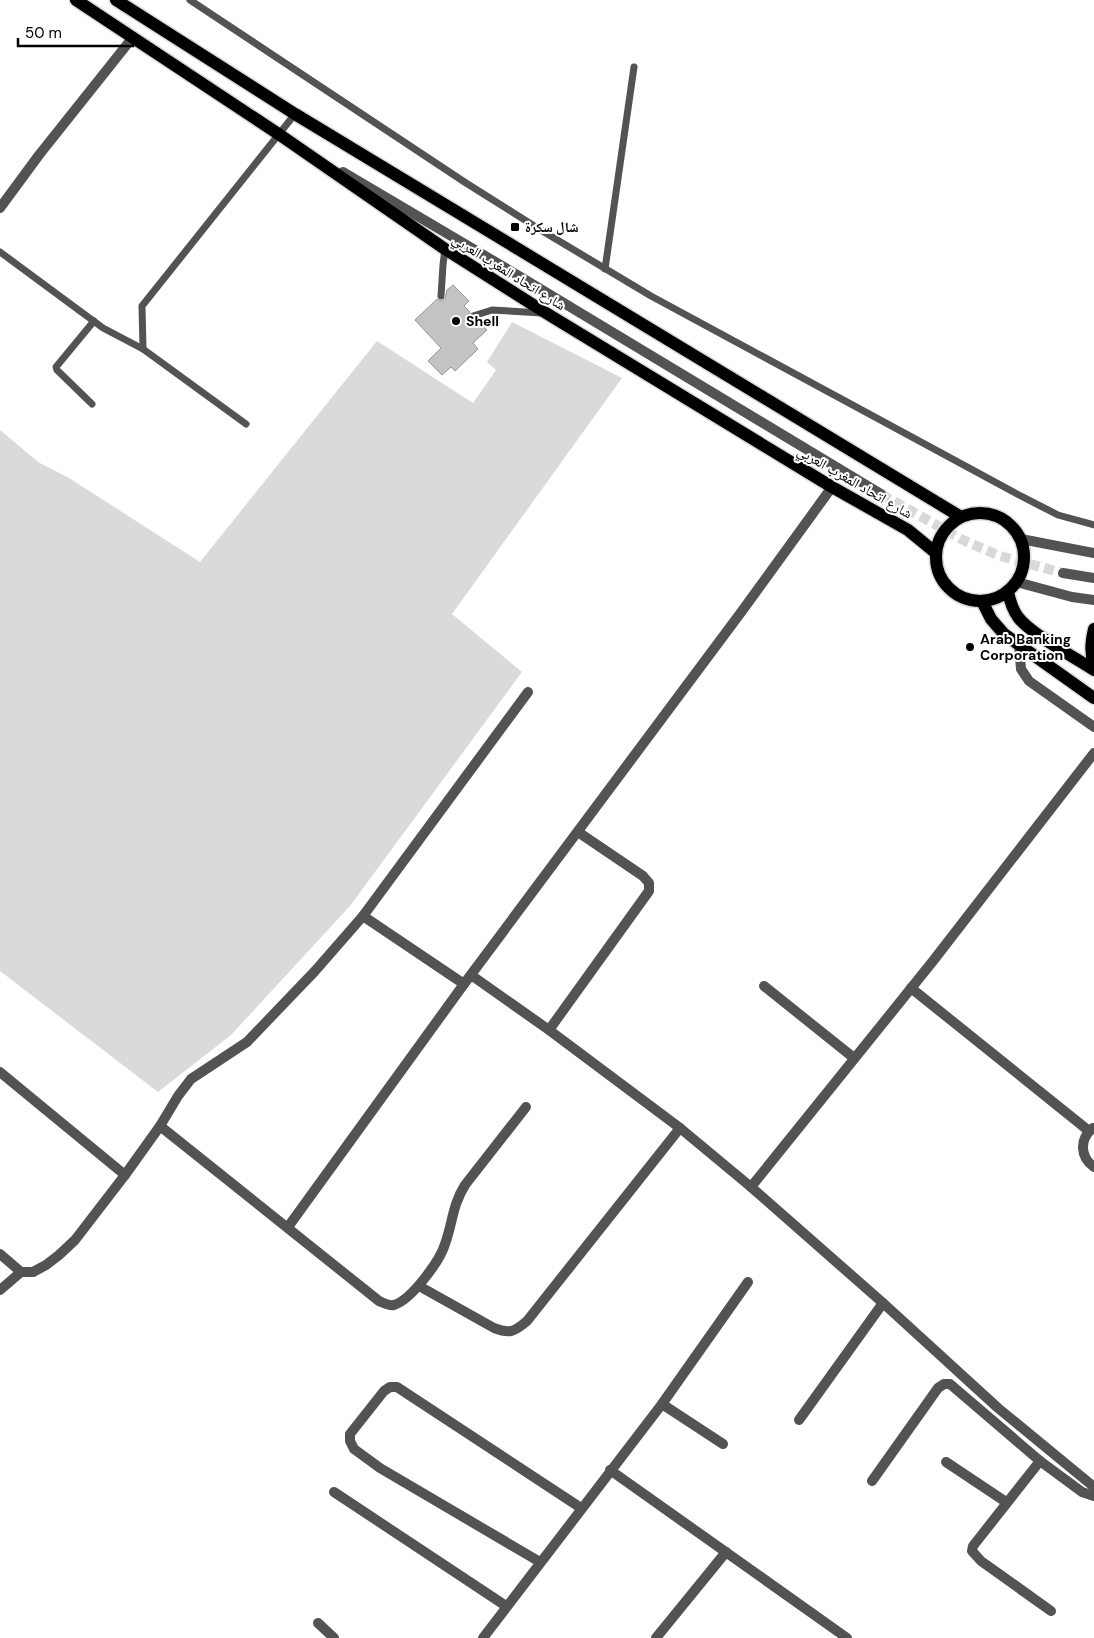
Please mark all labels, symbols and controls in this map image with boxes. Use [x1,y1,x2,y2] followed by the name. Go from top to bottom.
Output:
[18,15,132,47] scale bar
[25,23,62,43] text: 50 m
[525,218,579,236] place label: شال سكرة
[509,221,521,233] marker: شال سكرة
[448,230,569,316] street label: شارع اتحاد المغرب العربي
[466,312,499,330] place label: Shell
[450,315,462,327] marker: Shell
[793,442,916,525] street label: شارع اتحاد المغرب العربي
[980,630,1071,664] place label: Arab Banking Corporation
[964,641,976,653] marker: Arab Banking Corporation

